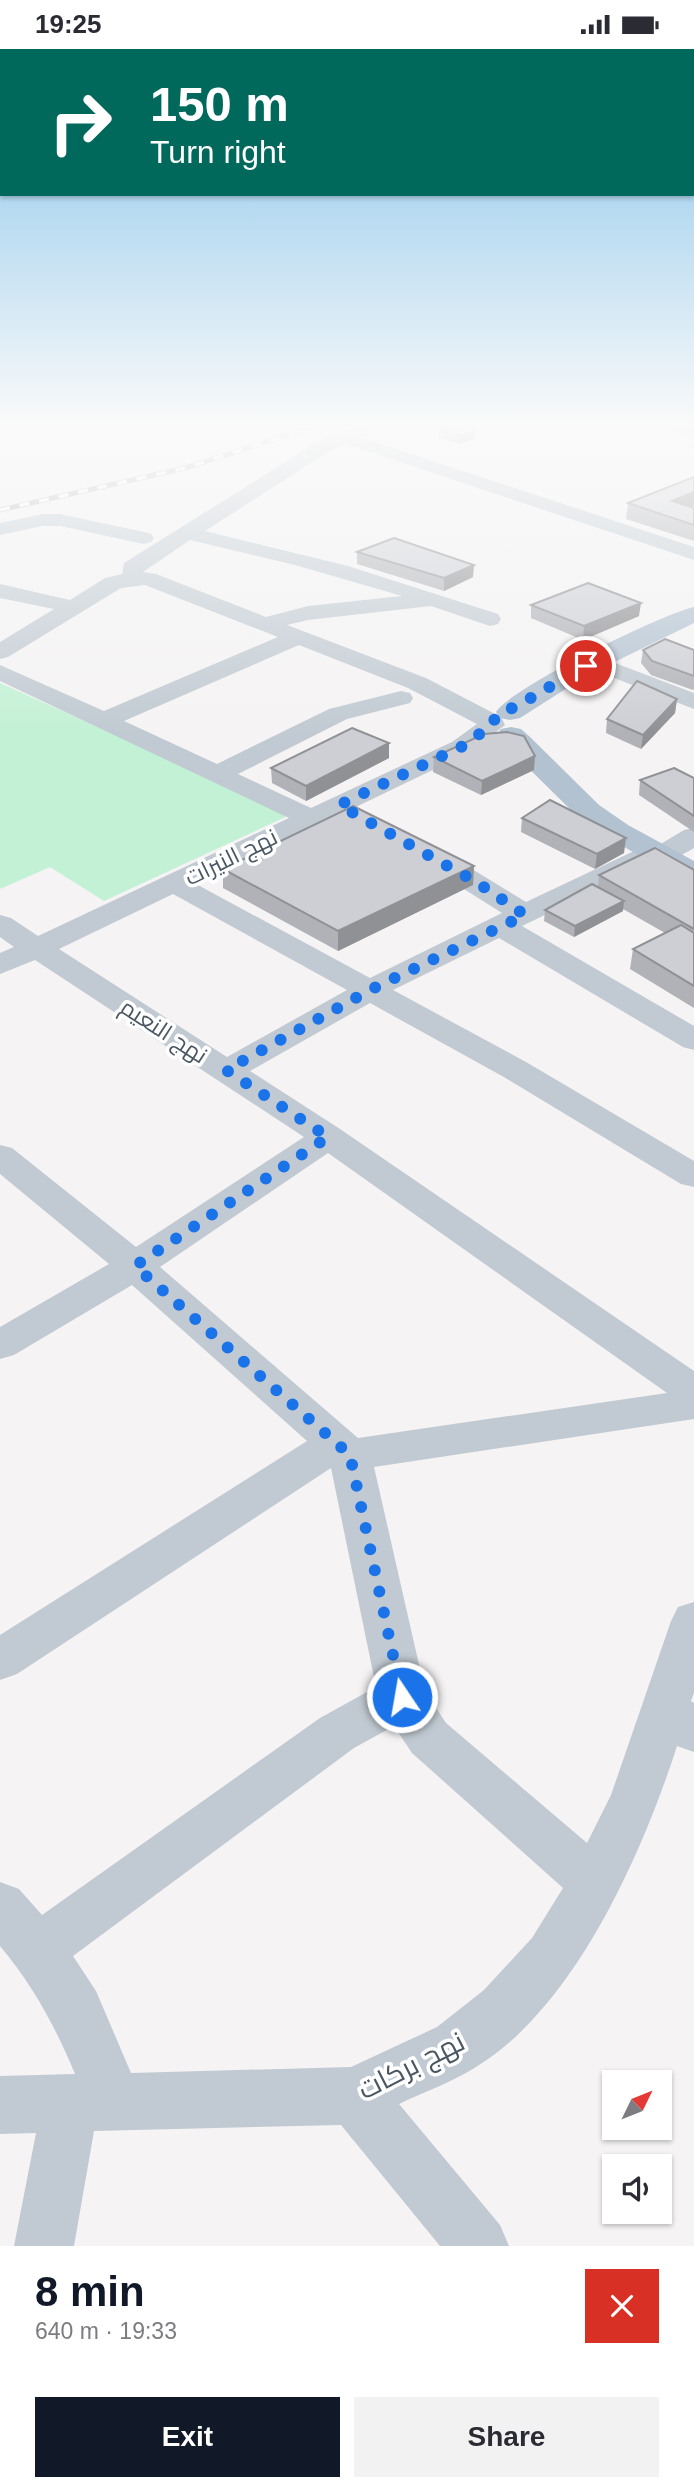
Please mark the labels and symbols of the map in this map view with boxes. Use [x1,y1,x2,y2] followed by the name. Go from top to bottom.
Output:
[556,636,616,696] pin
[181,824,283,893] street label: نهج النيرات
[114,993,212,1071] street label: نهج النعيم
[365,1660,439,1734] position arrow
[353,2026,471,2108] street label: نهج بركات
[602,2070,672,2140] north arrow

